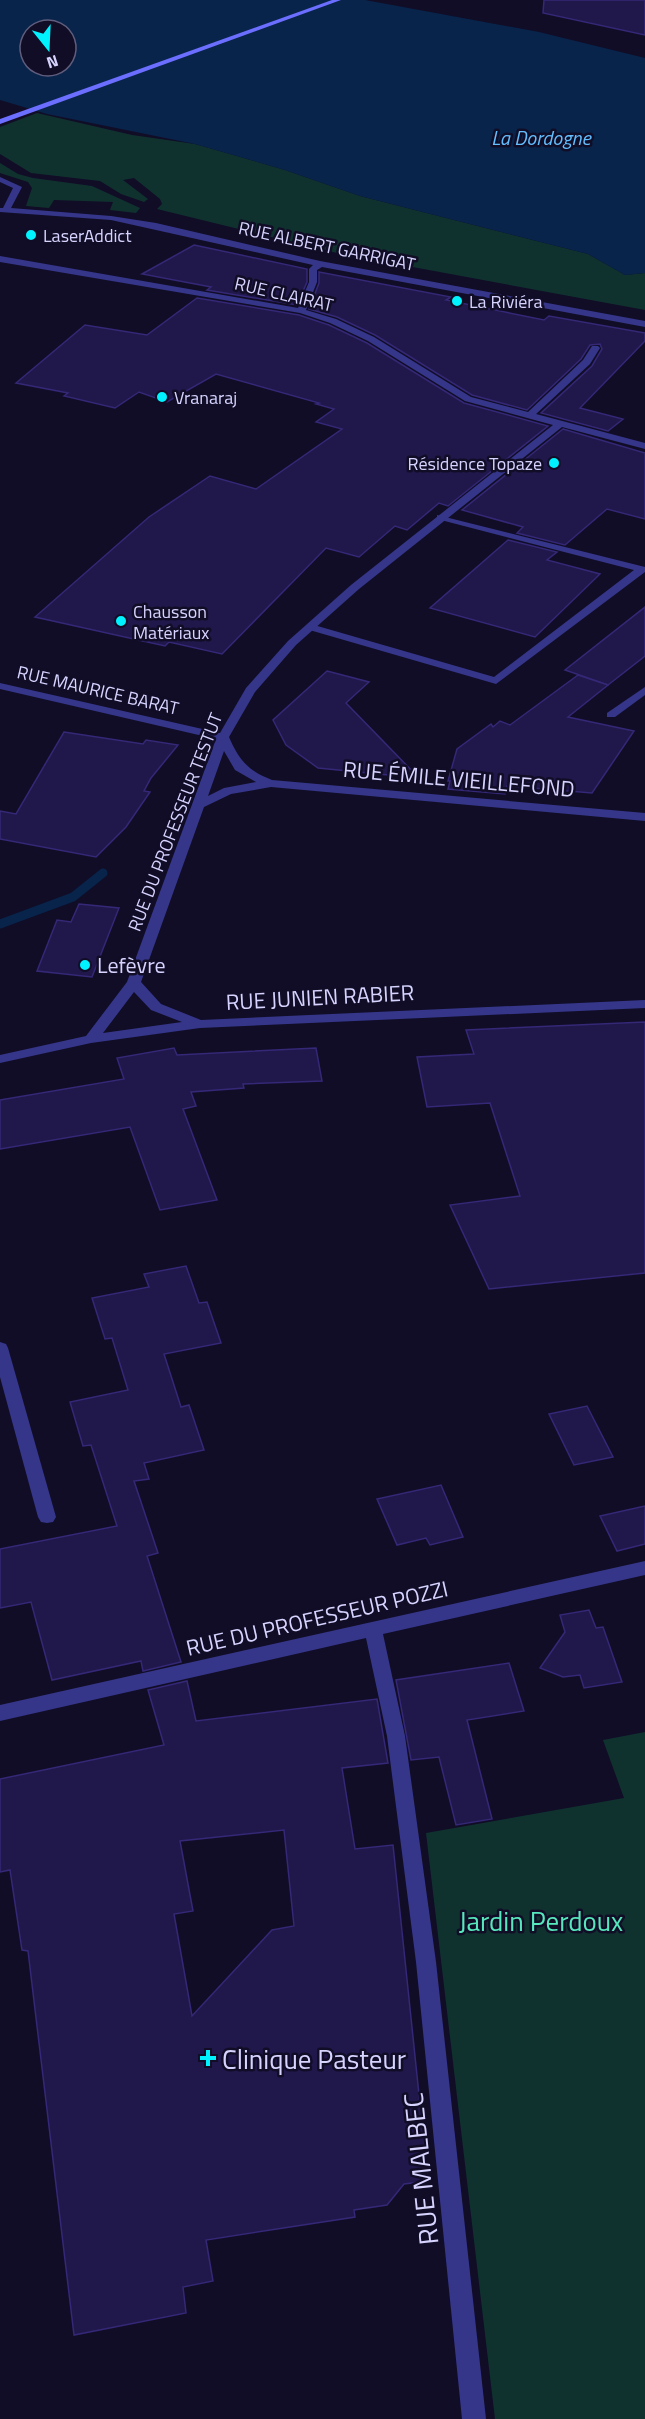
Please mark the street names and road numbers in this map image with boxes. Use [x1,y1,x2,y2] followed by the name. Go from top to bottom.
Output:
[236,214,418,278] street label: RUE ALBERT GARRIGAT
[232,270,337,319] street label: RUE CLAIRAT
[15,658,182,722] street label: RUE MAURICE BARAT
[121,708,229,935] street label: RUE DU PROFESSEUR TESTUT
[342,752,576,806] street label: RUE ÉMILE VIEILLEFOND
[225,975,415,1019] street label: RUE JUNIEN RABIER
[183,1571,451,1665] street label: RUE DU PROFESSEUR POZZI
[392,2091,448,2247] street label: RUE MALBEC

